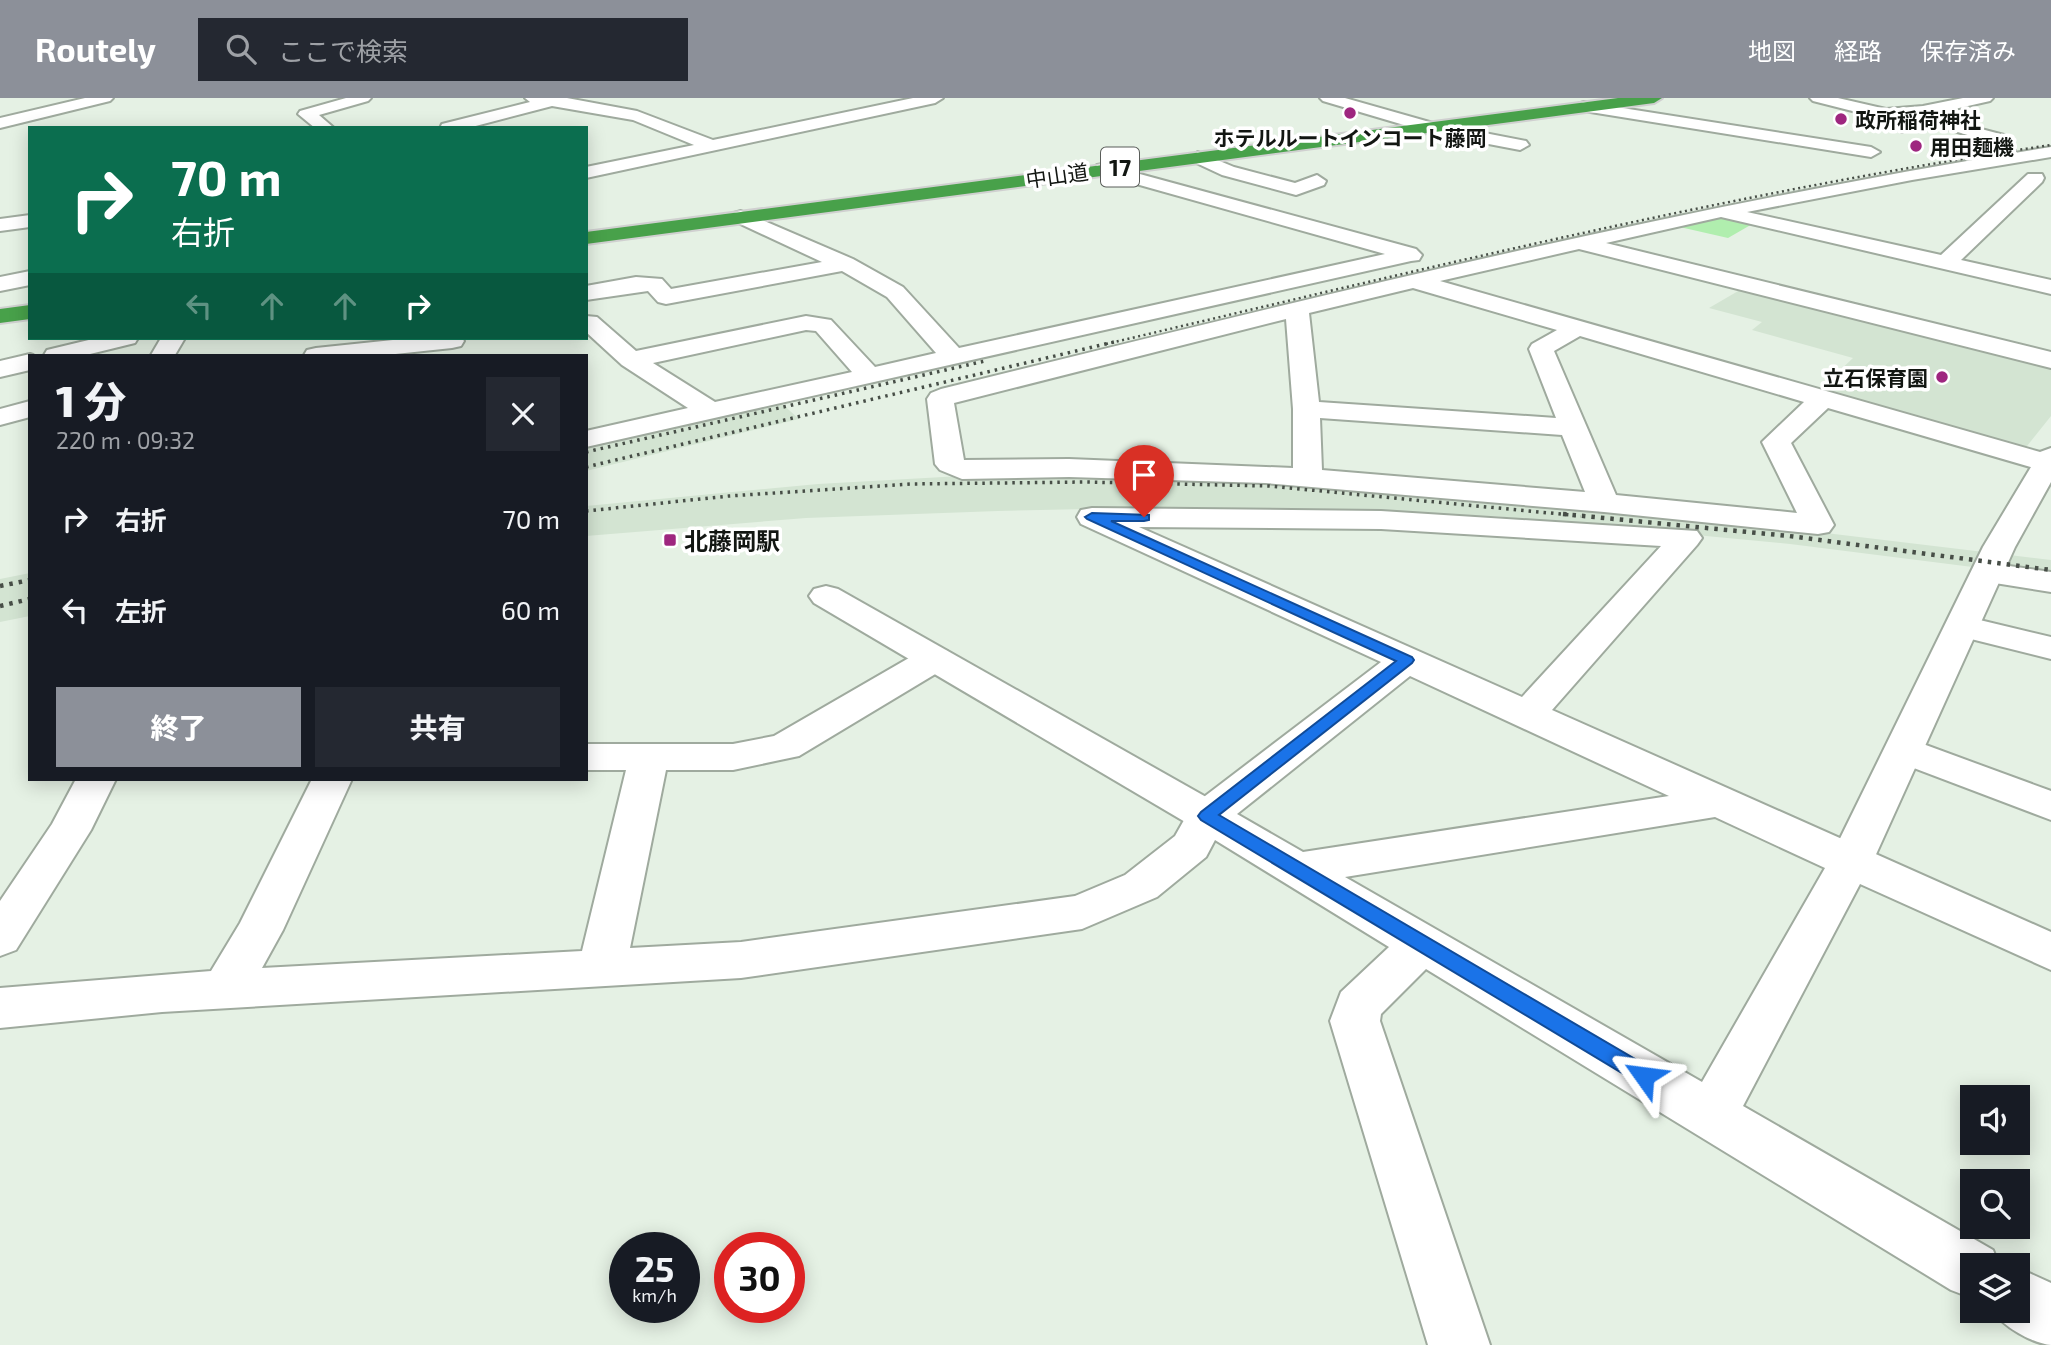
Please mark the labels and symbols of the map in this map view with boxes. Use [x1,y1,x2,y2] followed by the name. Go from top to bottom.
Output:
[1342,105,1358,121] marker: ホテルルートインコート藤岡
[1855,107,1981,132] place label: 政所稲荷神社
[1833,111,1849,127] marker: 政所稲荷神社
[1214,125,1487,150] place label: ホテルルートインコート藤岡
[1930,134,2014,159] place label: 用田麺機
[1908,138,1924,154] marker: 用田麺機
[1101,148,1139,186] road number: 17
[1024,158,1090,192] street label: 中山道
[1823,365,1928,390] place label: 立石保育園
[1934,369,1950,385] marker: 立石保育園
[1114,445,1174,517] pin
[684,526,780,555] place label: 北藤岡駅
[662,532,678,548] marker: 北藤岡駅
[1607,1039,1681,1113] position arrow
[714,1232,805,1323] speed limit sign: 30

